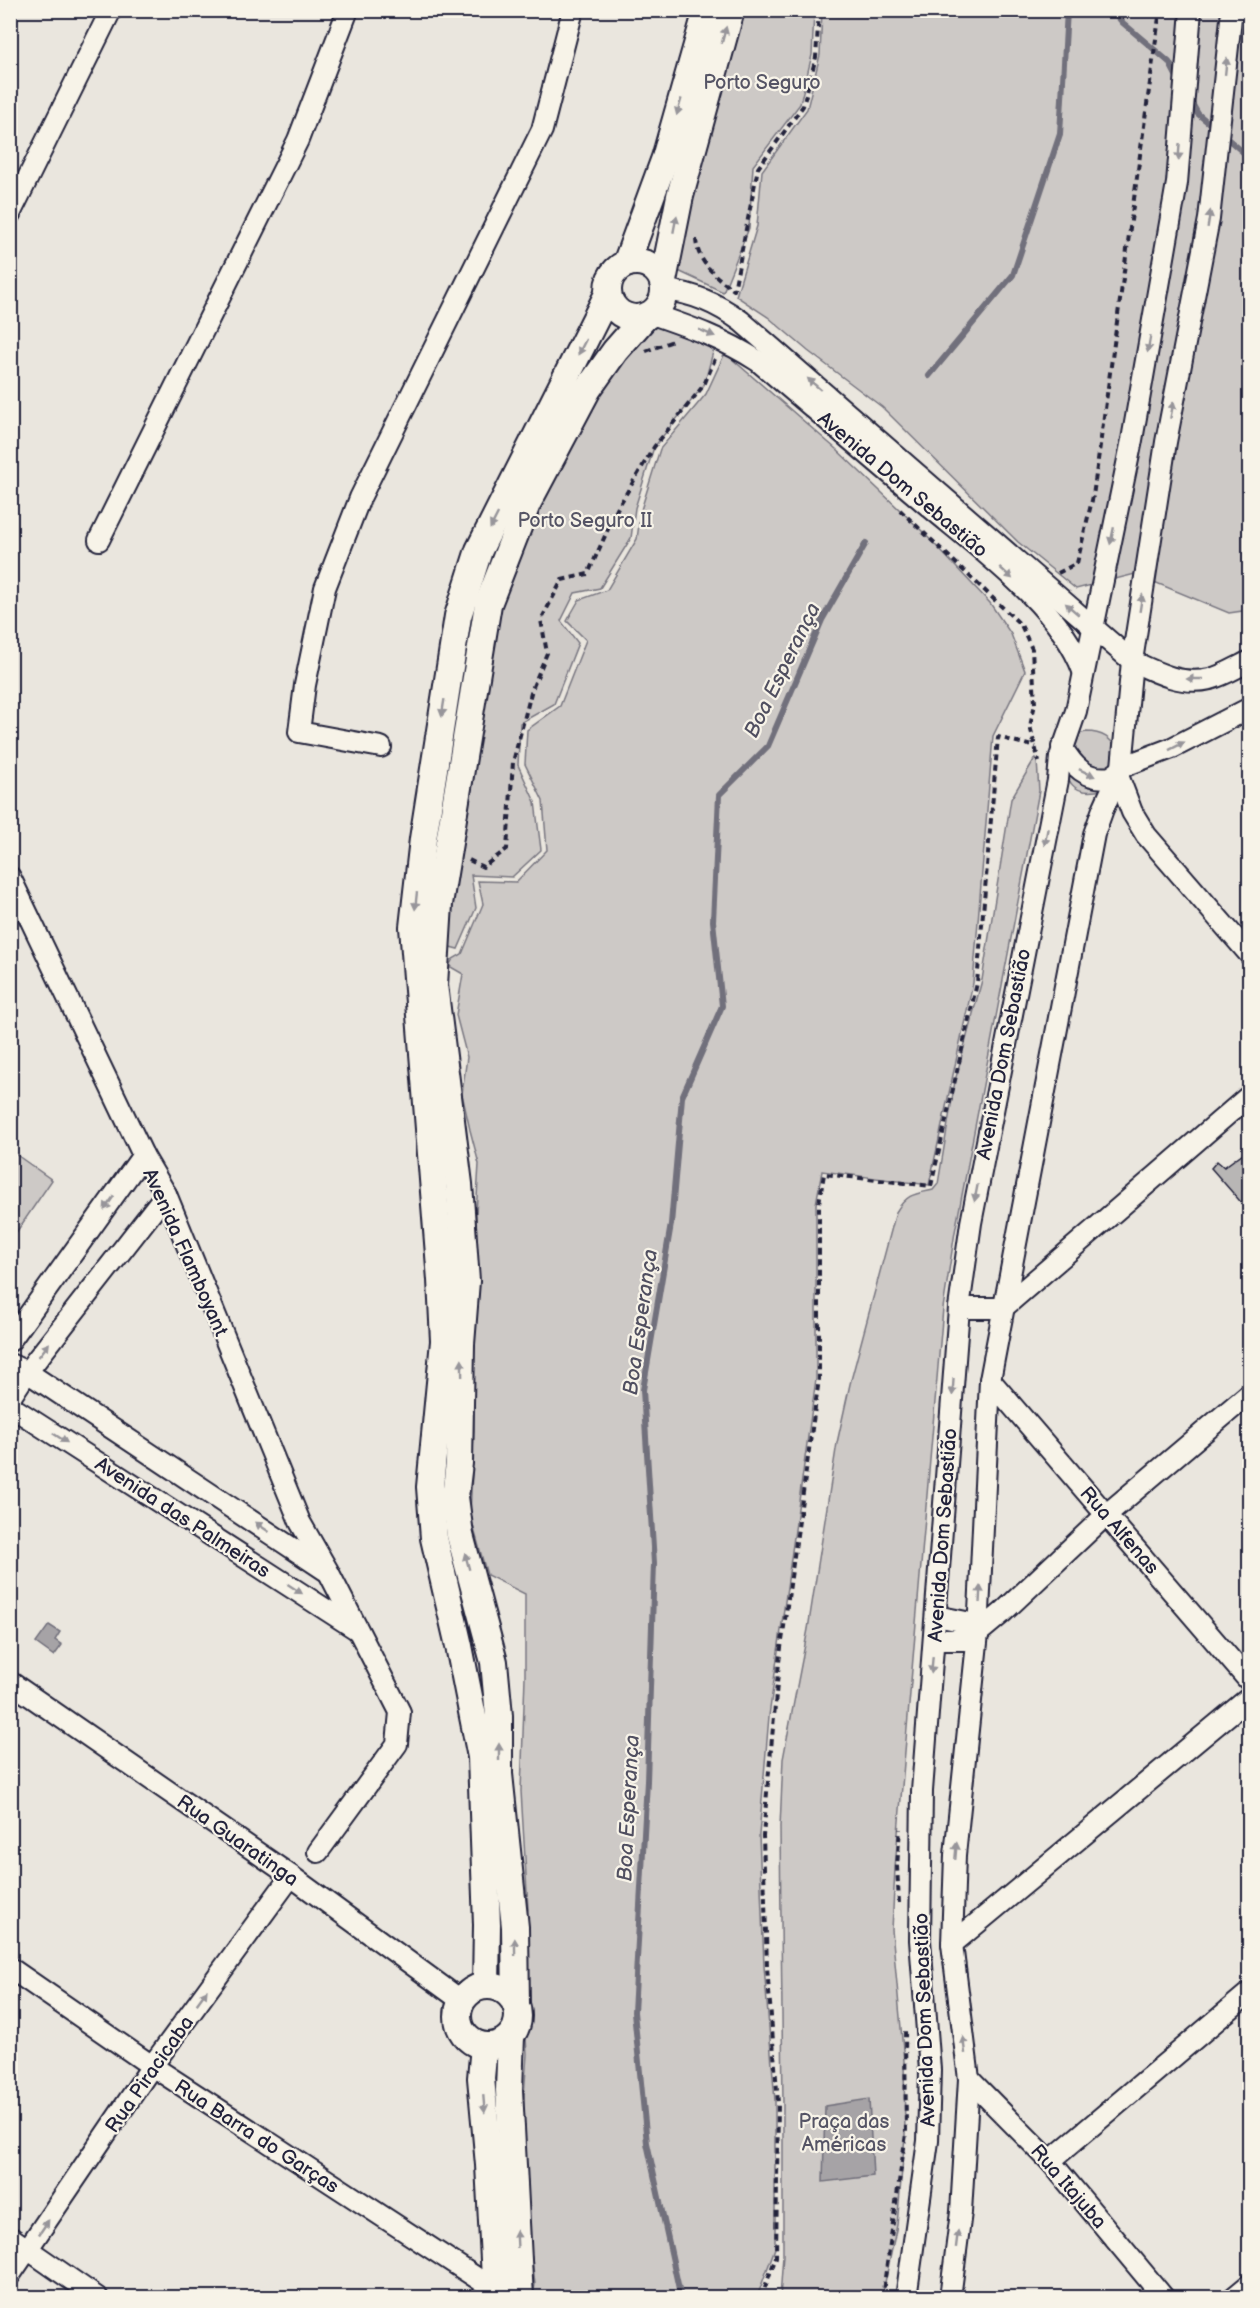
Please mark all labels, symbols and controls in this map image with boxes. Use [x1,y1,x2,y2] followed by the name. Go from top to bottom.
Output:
[720,26,729,44] one-way arrow
[1221,56,1231,75] one-way arrow
[703,71,821,95] park label: Porto Seguro
[674,98,683,116] one-way arrow
[1174,142,1184,161] one-way arrow
[1204,209,1213,228] one-way arrow
[671,214,680,233] one-way arrow
[699,328,717,338] one-way arrow
[1144,335,1153,354] one-way arrow
[577,338,587,355] one-way arrow
[807,378,822,391] one-way arrow
[1168,401,1177,420] one-way arrow
[813,407,992,563] street label: Avenida Dom Sebastião
[517,509,653,533] park label: Porto Seguro II
[489,512,499,529] one-way arrow
[1107,527,1116,546] one-way arrow
[998,566,1013,579] one-way arrow
[1137,593,1146,612] one-way arrow
[739,599,826,742] water label: Boa Esperança
[1065,603,1080,616] one-way arrow
[1186,674,1205,684] one-way arrow
[439,698,448,717] one-way arrow
[1168,741,1185,750] one-way arrow
[1079,768,1097,778] one-way arrow
[1041,828,1050,847] one-way arrow
[411,891,420,910] one-way arrow
[972,947,1036,1162] street label: Avenida Dom Sebastião
[137,1165,233,1340] street label: Avenida Flamboyant
[971,1184,980,1203] one-way arrow
[103,1194,115,1210] one-way arrow
[618,1248,663,1397] water label: Boa Esperança
[38,1343,50,1358] one-way arrow
[457,1358,467,1377] one-way arrow
[949,1377,958,1396] one-way arrow
[924,1427,962,1643] street label: Avenida Dom Sebastião
[52,1432,68,1443] one-way arrow
[90,1452,275,1583] street label: Avenida das Palmeiras
[1075,1482,1164,1580] street label: Rua Alfenas
[253,1522,270,1533] one-way arrow
[462,1552,471,1570] one-way arrow
[286,1583,303,1594] one-way arrow
[975,1585,984,1604] one-way arrow
[927,1655,937,1674] one-way arrow
[612,1734,645,1882] water label: Boa Esperança
[494,1743,504,1762] one-way arrow
[172,1790,303,1892] street label: Rua Guaratinga
[951,1842,961,1861] one-way arrow
[909,1912,941,2127] street label: Avenida Dom Sebastião
[510,1937,520,1956] one-way arrow
[196,1990,208,2005] one-way arrow
[101,2011,199,2138] street label: Rua Piracicaba
[960,2036,969,2055] one-way arrow
[170,2075,343,2199] street label: Rua Barra do Garças
[479,2095,489,2114] one-way arrow
[799,2110,889,2157] park label: Praça das Américas
[1025,2140,1111,2234] street label: Rua Itajuba
[39,2219,50,2235] one-way arrow
[512,2230,521,2249] one-way arrow
[953,2230,962,2249] one-way arrow

